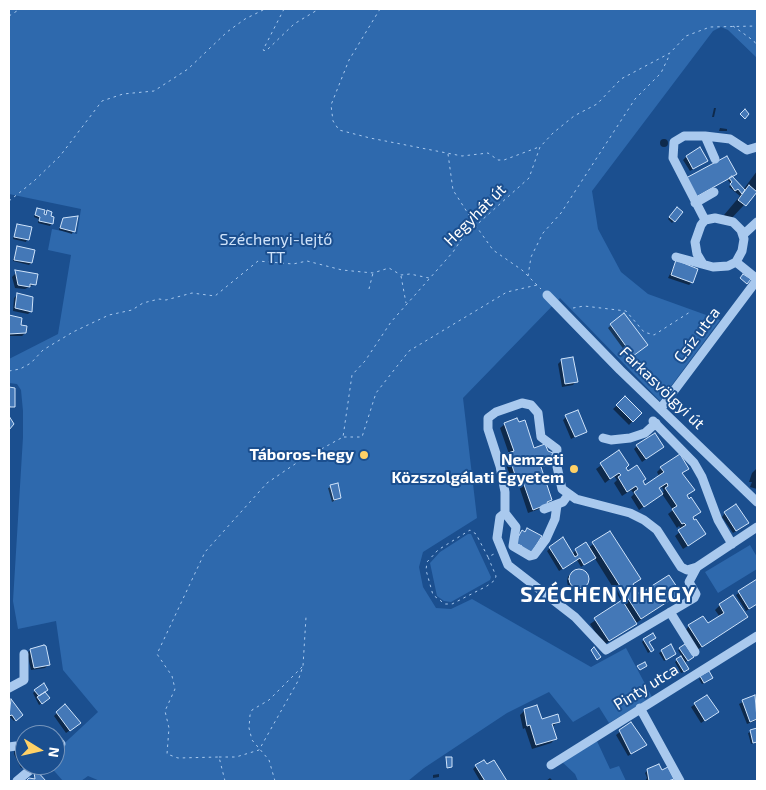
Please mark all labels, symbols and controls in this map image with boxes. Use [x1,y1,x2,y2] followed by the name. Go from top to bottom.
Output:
[440,180,510,250] street label: Hegyhát út
[220,230,332,268] park label: Széchenyi-lejtő TT
[670,303,724,367] street label: Csíz utca
[615,343,709,433] street label: Farkasvölgyi út
[249,445,354,465] place label: Táboros-hegy
[358,449,370,461] marker: Táboros-hegy
[391,450,564,488] place label: Nemzeti Közszolgálati Egyetem
[568,463,580,475] marker: Nemzeti Közszolgálati Egyetem
[519,582,697,608] district label: SZÉCHENYIHEGY
[610,660,682,714] street label: Pinty utca
[15,725,65,775] north arrow
[45,746,64,759] text: N

